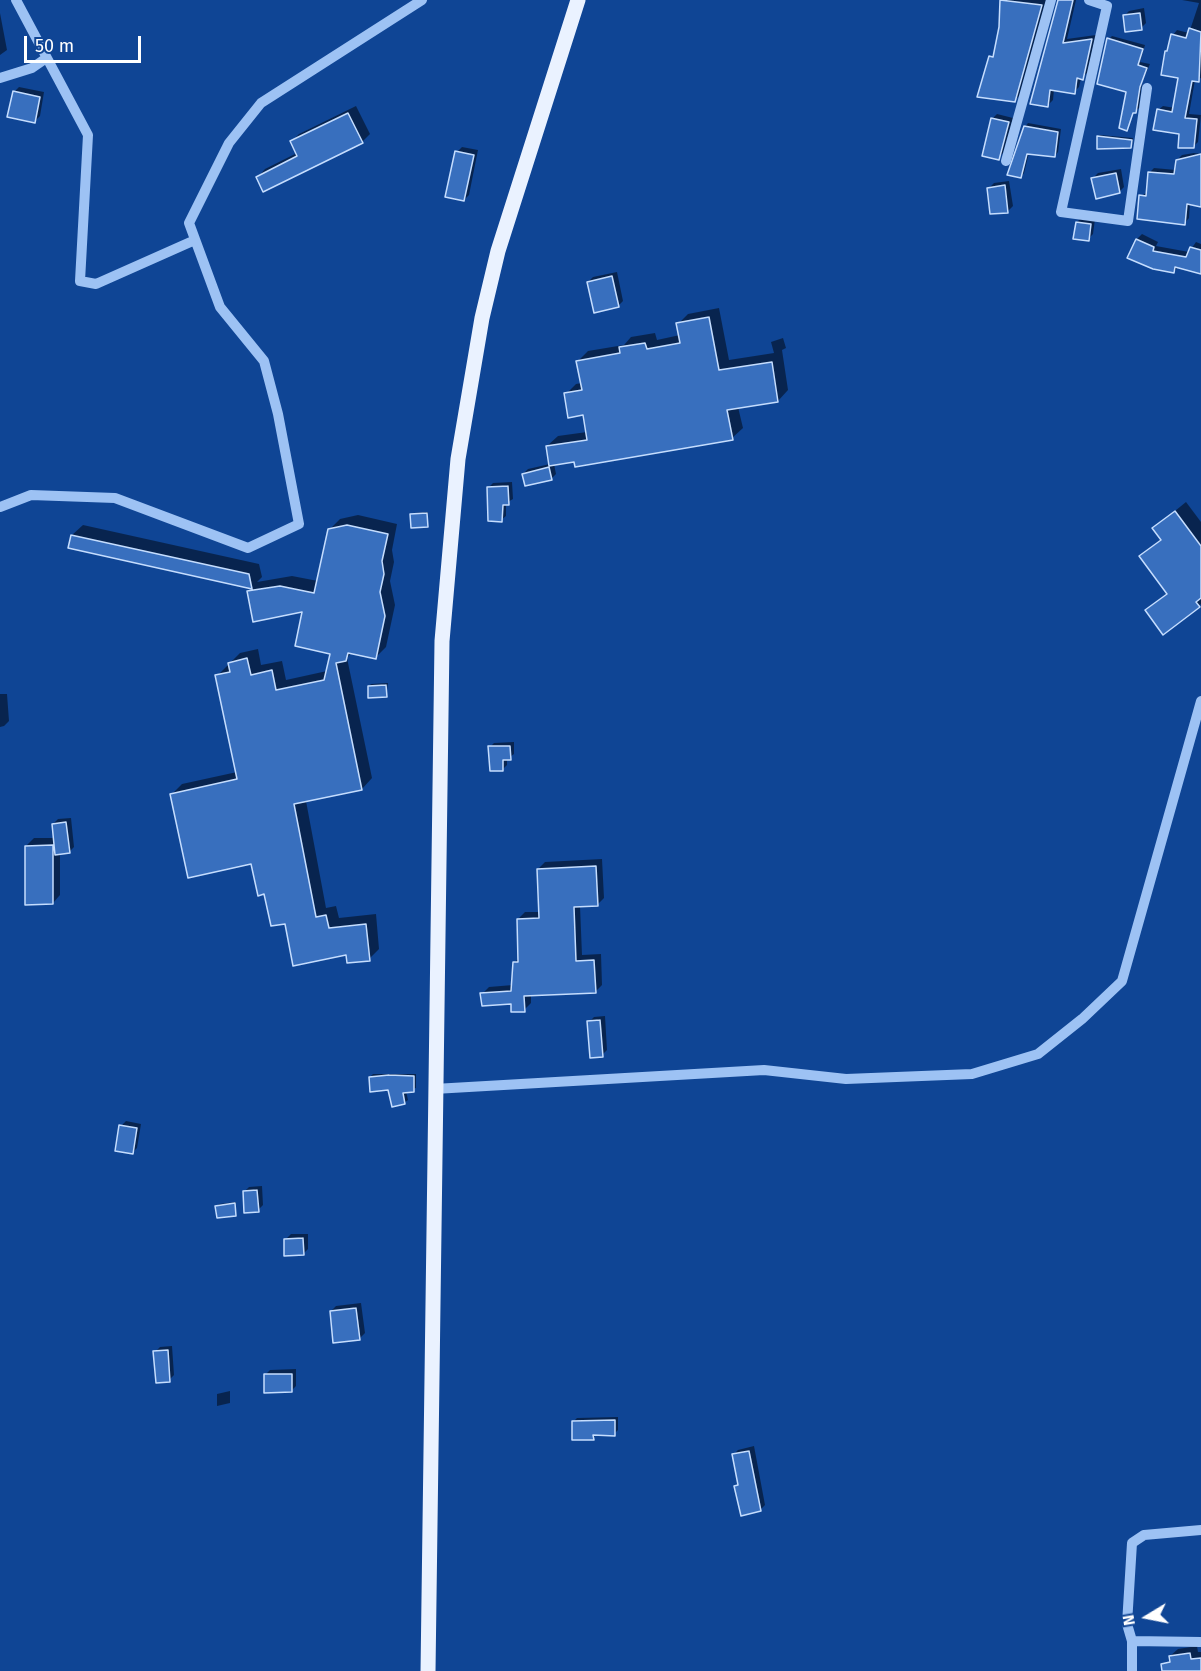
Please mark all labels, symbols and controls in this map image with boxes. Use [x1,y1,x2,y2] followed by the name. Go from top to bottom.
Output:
[27,24,144,62] scale bar
[35,35,74,57] text: 50 m
[1117,1587,1177,1647] north arrow
[1119,1613,1139,1627] text: N

